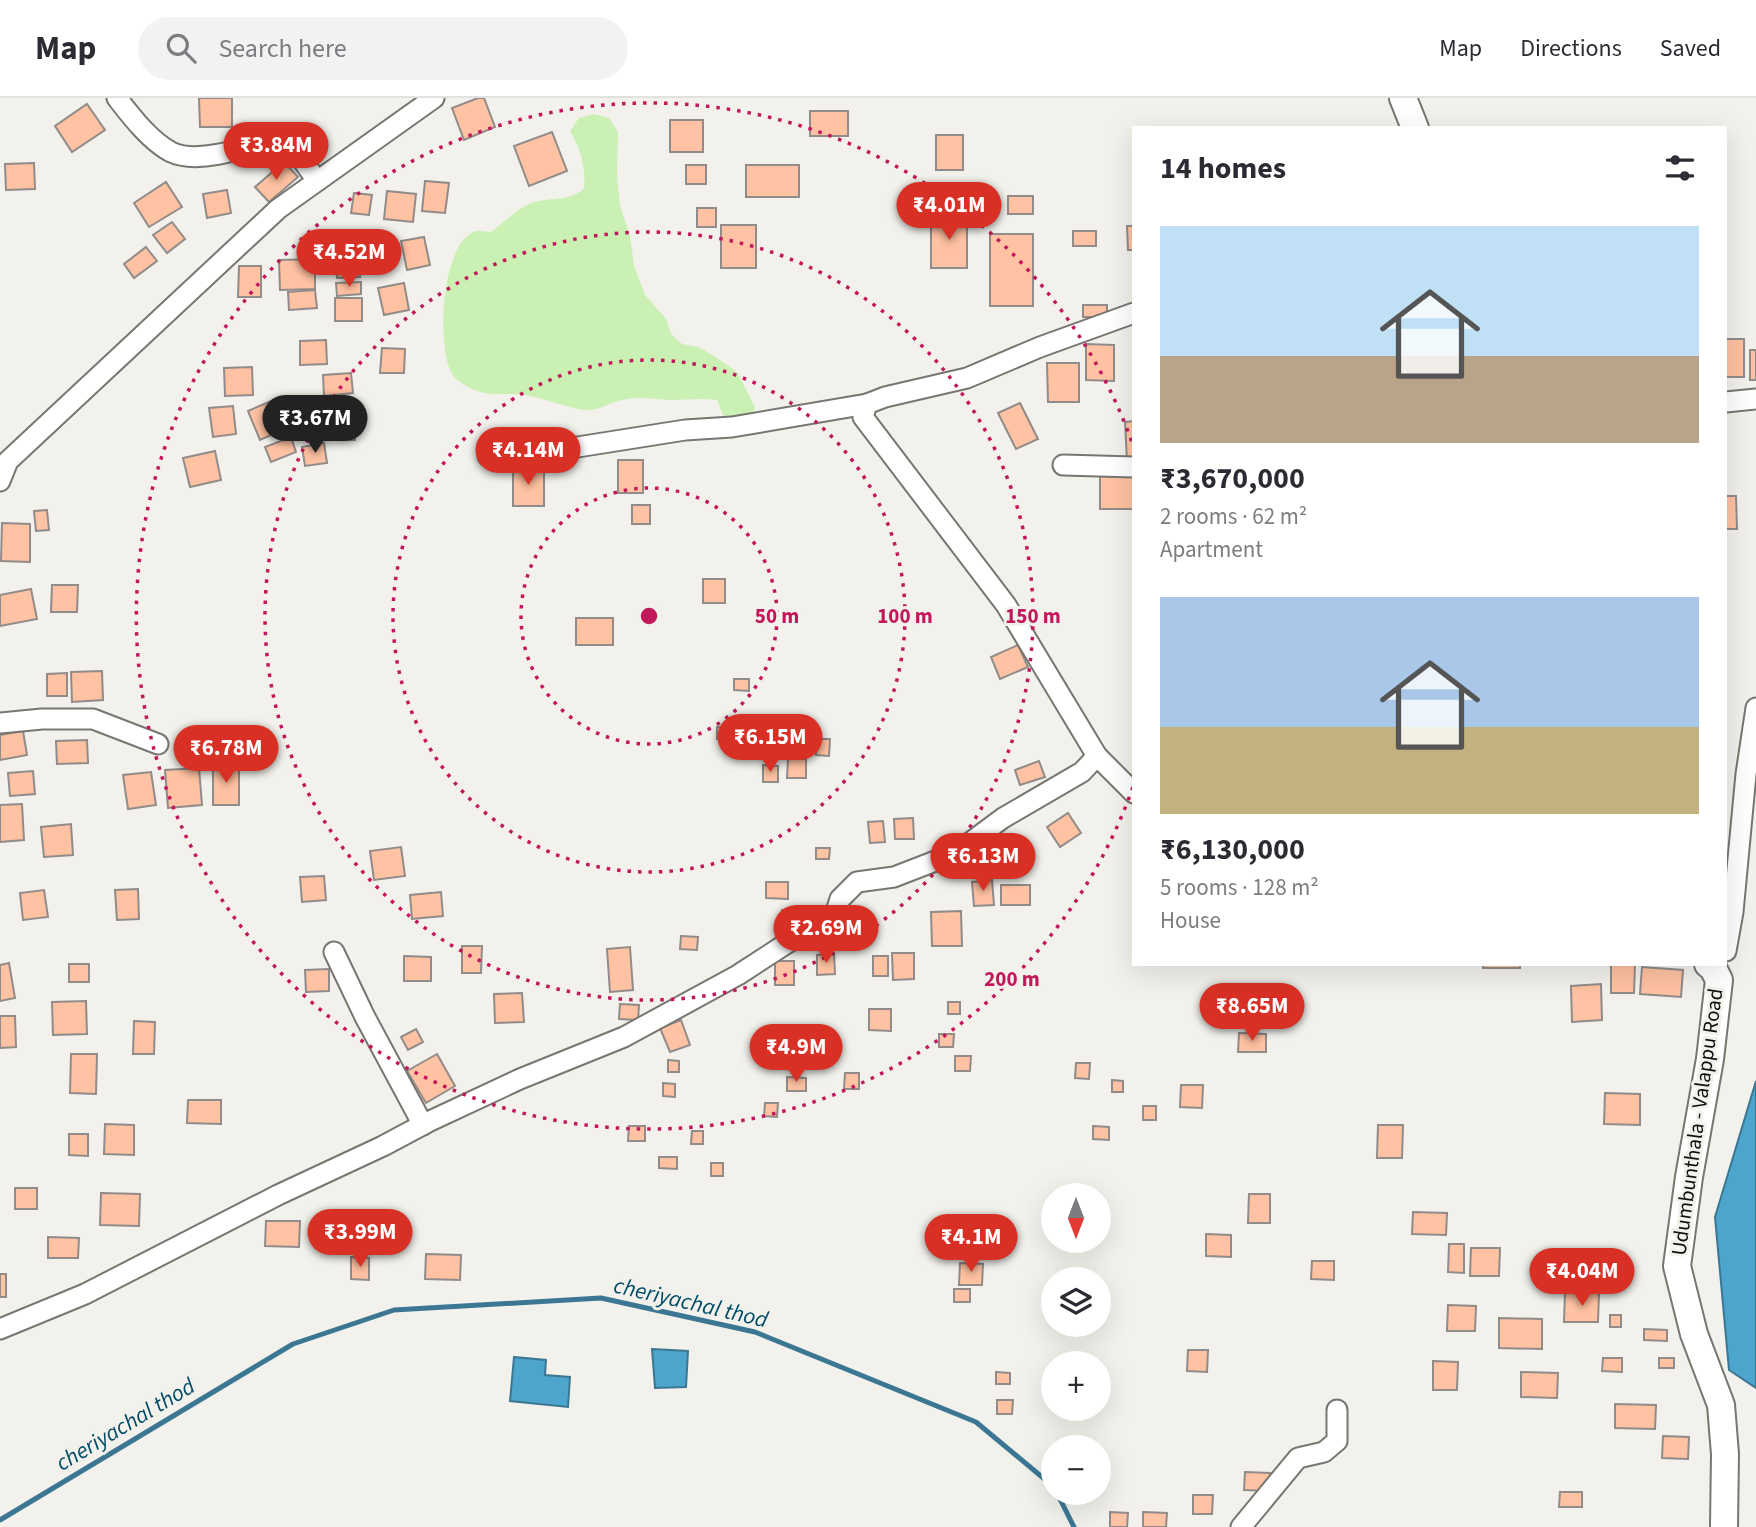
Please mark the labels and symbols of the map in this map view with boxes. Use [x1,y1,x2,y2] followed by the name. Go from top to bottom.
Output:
[219,122,333,182] pin: ₹3.84M
[892,183,1006,242] pin: ₹4.01M
[292,230,406,289] pin: ₹4.52M
[258,396,372,455] pin: ₹3.67M
[471,428,585,487] pin: ₹4.14M
[755,601,799,631] text: 50 m
[877,601,933,631] text: 100 m
[1005,601,1061,631] text: 150 m
[637,604,661,628] centre of rings
[713,714,827,774] pin: ₹6.15M
[169,726,283,785] pin: ₹6.78M
[926,834,1040,893] pin: ₹6.13M
[769,906,883,965] pin: ₹2.69M
[984,964,1040,994] text: 200 m
[1195,984,1309,1043] pin: ₹8.65M
[1663,987,1731,1257] street label: Udumbunthala - Valappu Road
[747,1024,845,1084] pin: ₹4.9M
[1041,1183,1111,1253] north arrow
[303,1210,417,1269] pin: ₹3.99M
[922,1214,1020,1274] pin: ₹4.1M
[1525,1248,1639,1308] pin: ₹4.04M
[611,1269,772,1336] water label: cheriyachal thod
[49,1369,202,1479] water label: cheriyachal thod

